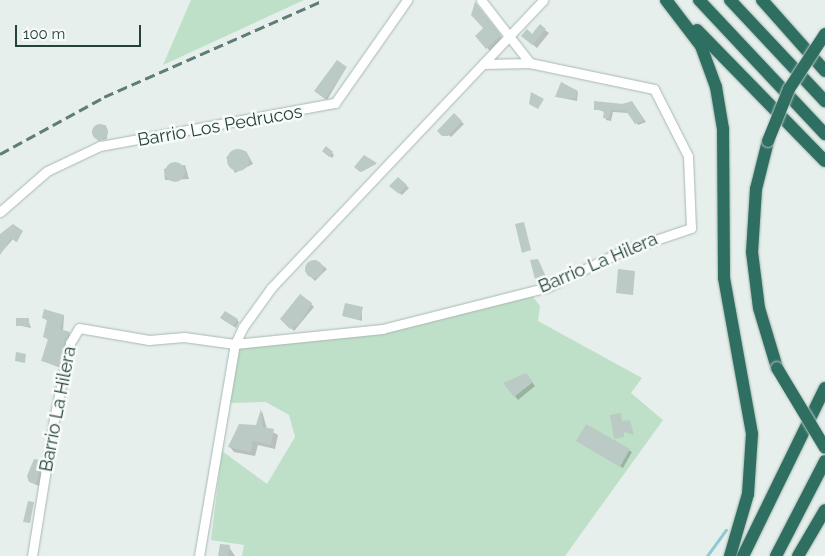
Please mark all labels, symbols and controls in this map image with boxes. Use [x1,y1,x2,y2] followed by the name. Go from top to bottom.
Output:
[18,15,144,47] scale bar
[23,25,65,43] text: 100 m
[136,101,304,151] street label: Barrio Los Pedrucos
[535,228,661,298] street label: Barrio La Hilera
[35,344,81,474] street label: Barrio La Hilera

